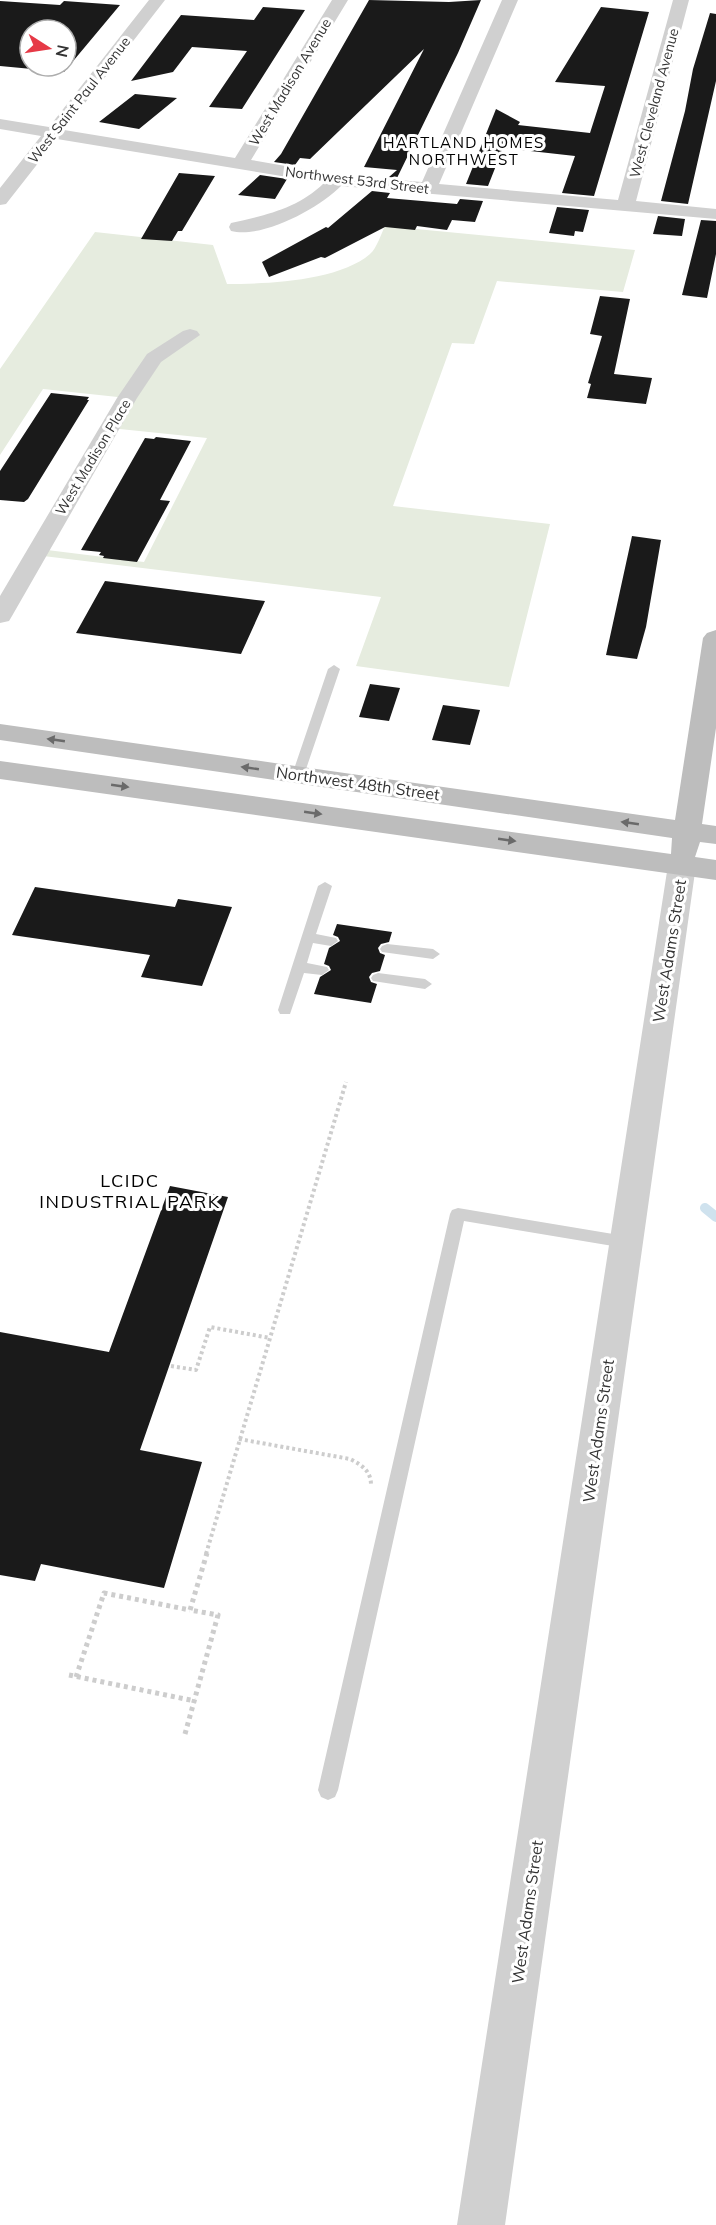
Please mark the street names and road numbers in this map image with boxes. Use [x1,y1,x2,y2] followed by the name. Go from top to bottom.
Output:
[245,15,335,149] street label: West Madison Avenue
[625,26,683,180] street label: West Cleveland Avenue
[24,33,134,167] street label: West Saint Paul Avenue
[284,162,430,198] street label: Northwest 53rd Street
[51,396,135,518] street label: West Madison Place
[275,762,441,804] street label: Northwest 48th Street
[648,878,690,1024] street label: West Adams Street
[578,1358,618,1504] street label: West Adams Street
[507,1839,547,1985] street label: West Adams Street

